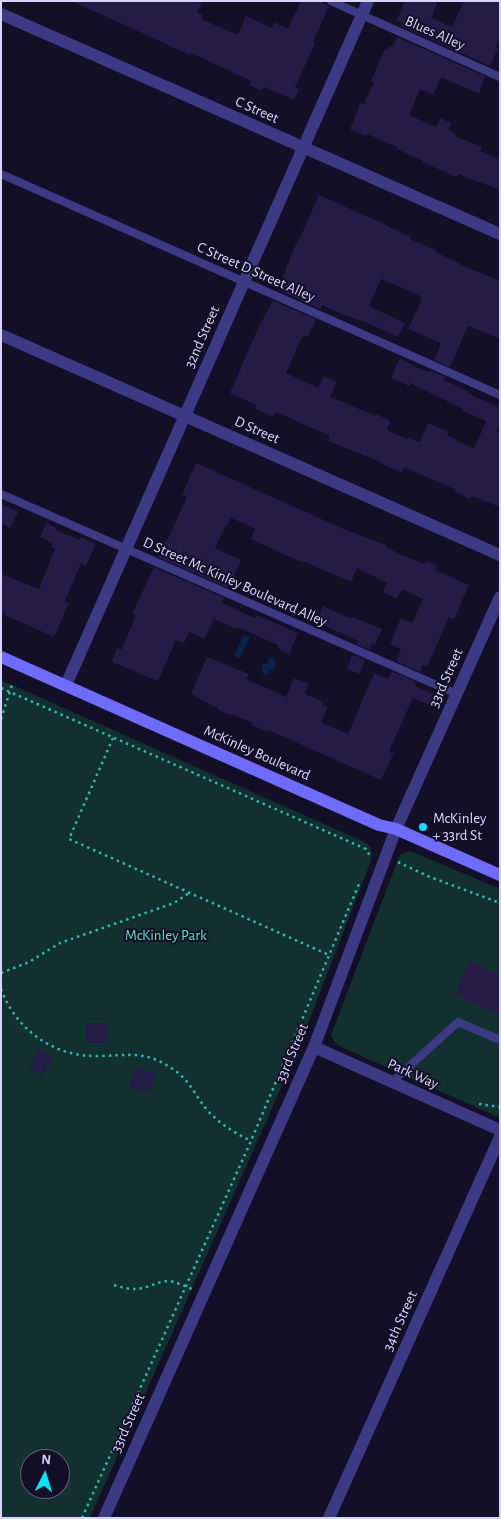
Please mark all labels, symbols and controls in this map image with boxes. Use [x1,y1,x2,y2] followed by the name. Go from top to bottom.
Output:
[402,12,468,54] street label: Blues Alley
[233,93,281,127] street label: C Street
[194,238,318,306] street label: C Street D Street Alley
[180,303,224,371] street label: 32nd Street
[232,412,282,448] street label: D Street
[140,533,330,631] street label: D Street Mc Kinley Boulevard Alley
[425,646,467,710] street label: 33rd Street
[201,721,313,785] street label: McKinley Boulevard
[433,809,486,844] place label: McKinley + 33rd St
[417,821,429,833] marker: McKinley + 33rd St
[125,926,207,944] park label: McKinley Park
[271,1021,313,1085] street label: 33rd Street
[385,1055,441,1093] street label: Park Way
[379,1288,421,1354] street label: 34th Street
[107,1391,149,1455] street label: 33rd Street
[20,1449,70,1499] north arrow
[41,1453,52,1467] text: N

